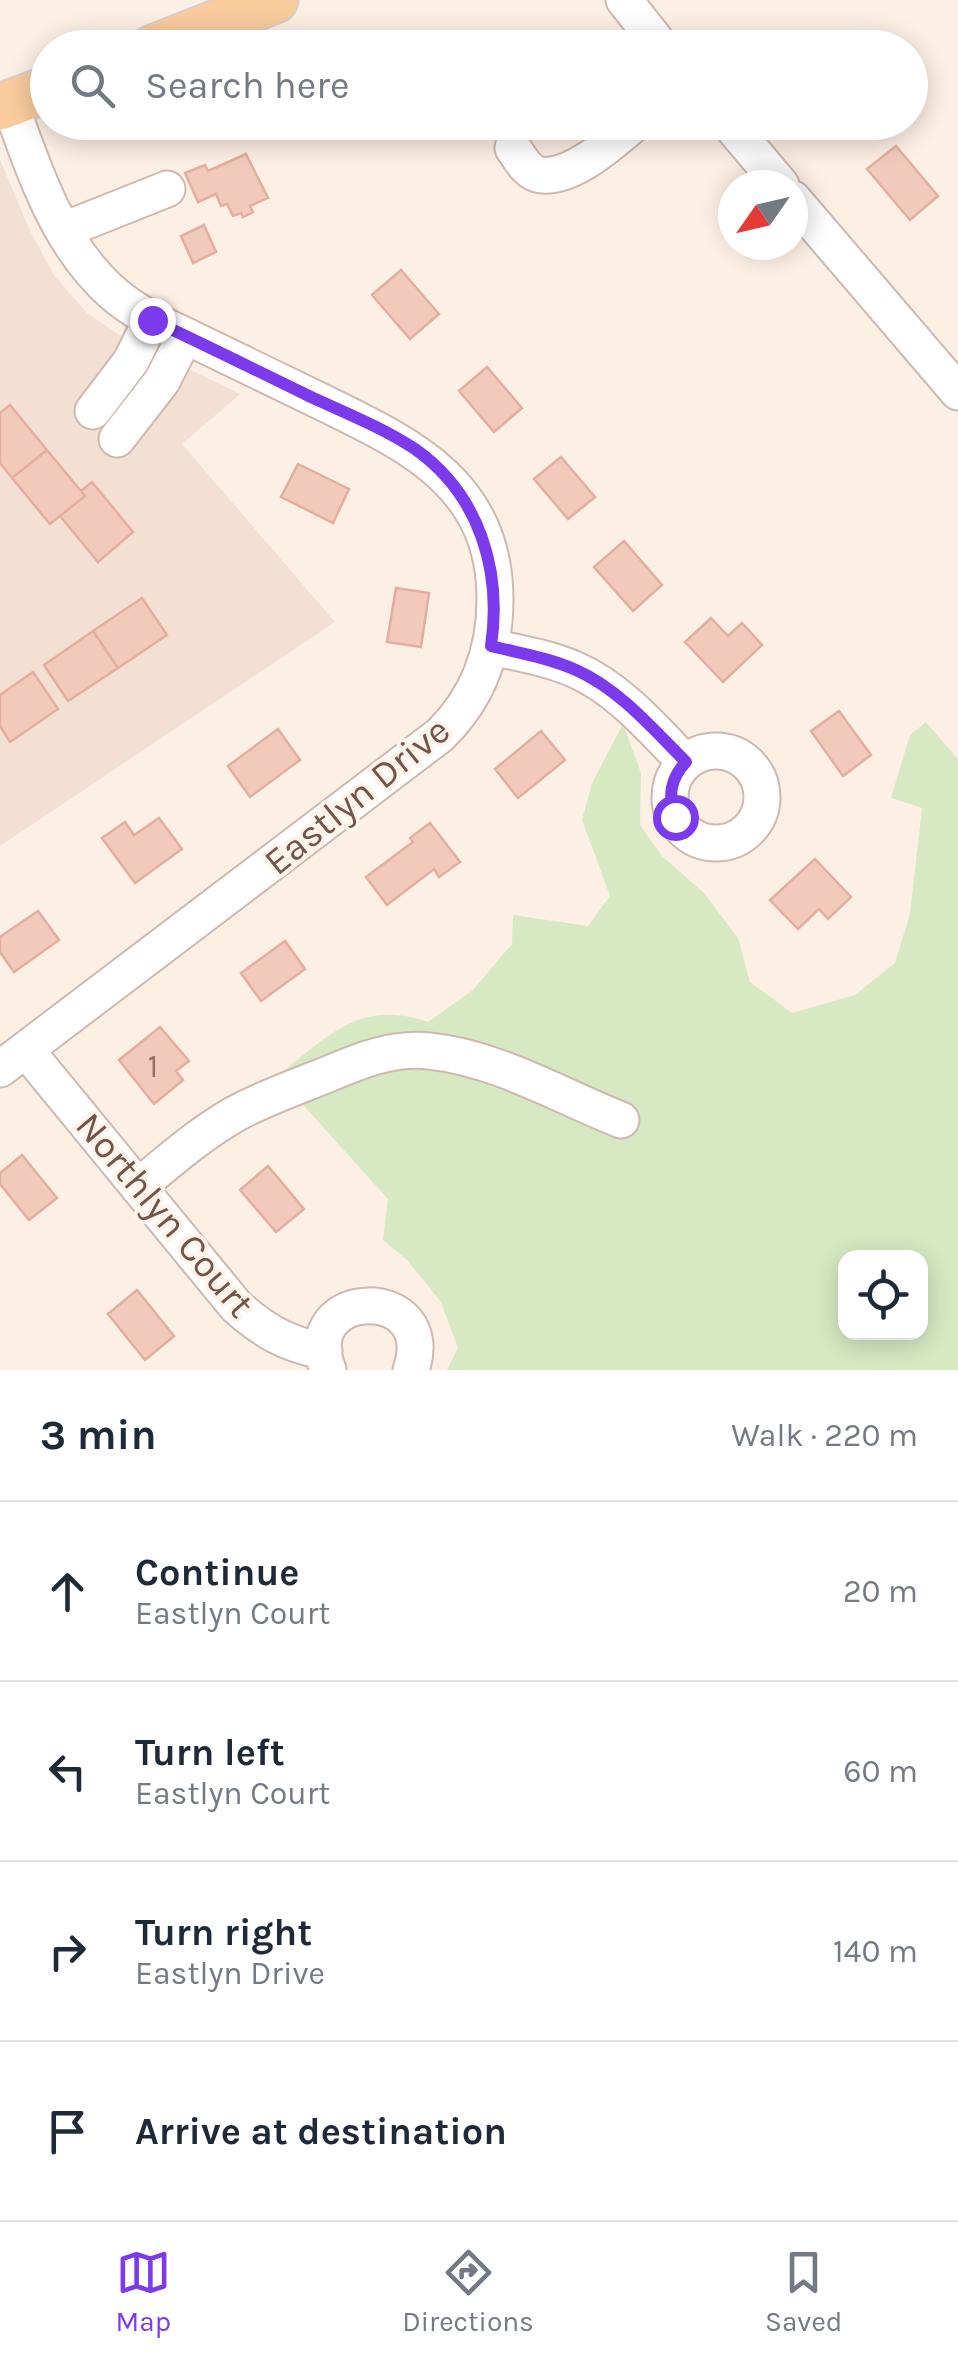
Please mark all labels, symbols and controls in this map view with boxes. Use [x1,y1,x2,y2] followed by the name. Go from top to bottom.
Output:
[30,30,928,140] search box
[65,58,120,113] icon: search
[145,63,349,108] text: Search here
[718,170,808,260] north arrow
[130,298,176,344] route end
[255,708,459,884] street label: Eastlyn Drive
[653,795,699,841] route start
[148,1048,158,1085] house number: 1
[66,1104,264,1326] street label: Northlyn Court
[838,1250,928,1340] map controls
[838,1250,928,1340] button: locate
[40,1410,157,1460] text: 3 min
[731,1417,918,1454] text: Walk · 220 m
[135,1550,299,1595] text: Continue
[40,1564,95,1619] icon: ahead
[843,1573,918,1610] text: 20 m
[135,1595,330,1632] text: Eastlyn Court
[135,1730,285,1775] text: Turn left
[40,1744,95,1799] icon: left
[843,1753,918,1790] text: 60 m
[135,1775,330,1812] text: Eastlyn Court
[135,1910,312,1955] text: Turn right
[40,1924,95,1979] icon: right
[833,1933,918,1970] text: 140 m
[135,1955,325,1992] text: Eastlyn Drive
[40,2104,95,2159] icon: arrive
[135,2109,507,2154] text: Arrive at destination
[116,2245,171,2338] tab: Map
[402,2245,534,2338] tab: Directions
[765,2245,842,2338] tab: Saved

